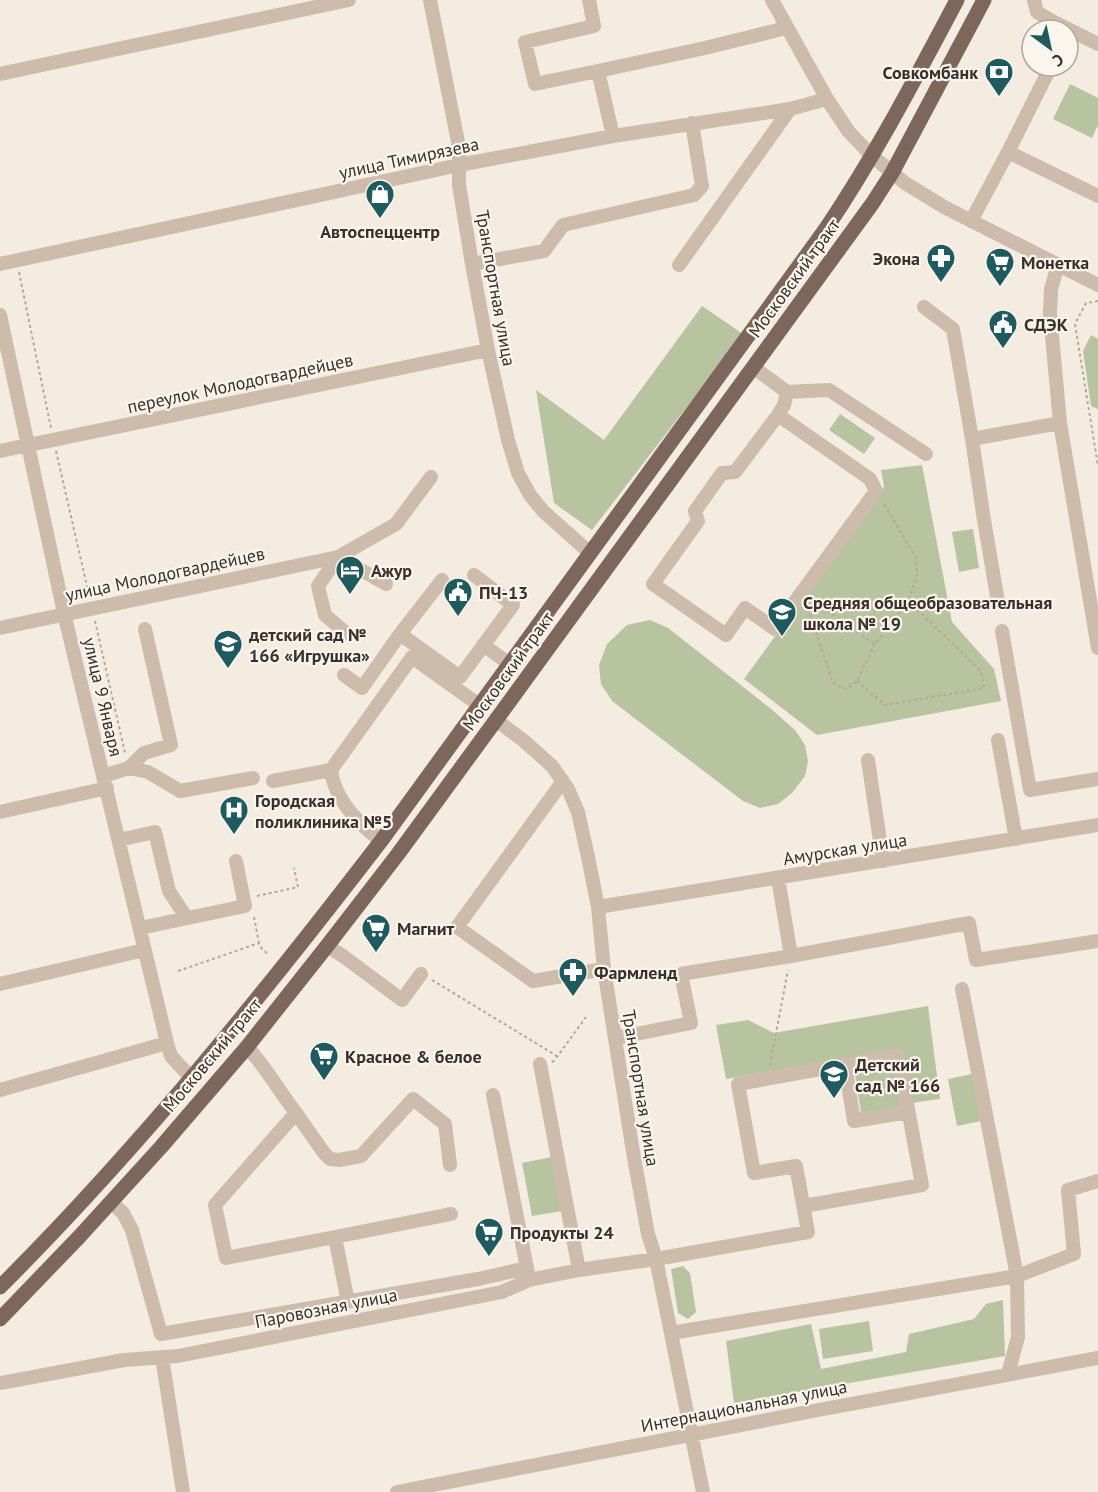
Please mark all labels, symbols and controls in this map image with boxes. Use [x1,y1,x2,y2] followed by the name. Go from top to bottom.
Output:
[1020,18,1080,78] north arrow
[1049,50,1067,71] text: С
[983,56,1015,98] bank icon: Совкомбанк
[883,61,978,84] place label: Совкомбанк
[337,132,481,184] street label: улица Тимирязева
[364,178,396,220] shop icon: Автоспеццентр
[471,208,521,368] street label: Транспортная улица
[743,213,845,342] street label: Московский тракт
[320,220,440,243] place label: Автоспеццентр
[925,242,957,284] pharmacy icon: Экона
[984,246,1016,288] supermarket icon: Монетка
[873,247,920,270] place label: Экона
[1021,251,1089,274] place label: Монетка
[987,308,1019,350] public building icon: СДЭК
[1024,313,1068,336] place label: СДЭК
[125,348,355,418] street label: переулок Молодогвардейцев
[63,542,267,606] street label: улица Молодогвардейцев
[334,554,366,596] hotel icon: Ажур
[371,559,412,582] place label: Ажур
[442,576,474,618] public building icon: ПЧ-13
[479,581,528,604] place label: ПЧ-13
[803,591,1052,635] place label: Средняя общеобразовательная школа № 19
[766,596,798,638] school or university icon: Средняя общеобразовательная школа № 19
[457,606,559,735] street label: Московский тракт
[248,623,370,667] place label: детский сад № 166 «Игрушка»
[212,628,244,670] school or university icon: детский сад № 166 «Игрушка»
[78,635,128,759] street label: улица 9 Января
[255,789,392,833] place label: Городская поликлиника №5
[218,794,250,836] hospital icon: Городская поликлиника №5
[781,828,909,870] street label: Амурская улица
[360,912,392,954] supermarket icon: Магнит
[397,917,455,940] place label: Магнит
[557,956,589,998] pharmacy icon: Фармленд
[594,961,677,984] place label: Фармленд
[158,993,267,1117] street label: Московский тракт
[617,1008,665,1168] street label: Транспортная улица
[308,1040,340,1082] supermarket icon: Красное & белое
[345,1045,482,1068] place label: Красное & белое
[855,1053,940,1097] place label: Детский сад № 166
[818,1058,850,1100] school or university icon: Детский сад № 166
[473,1216,505,1258] supermarket icon: Продукты 24
[510,1221,614,1244] place label: Продукты 24
[253,1283,399,1333] street label: Паровозная улица
[639,1375,849,1437] street label: Интернациональная улица

